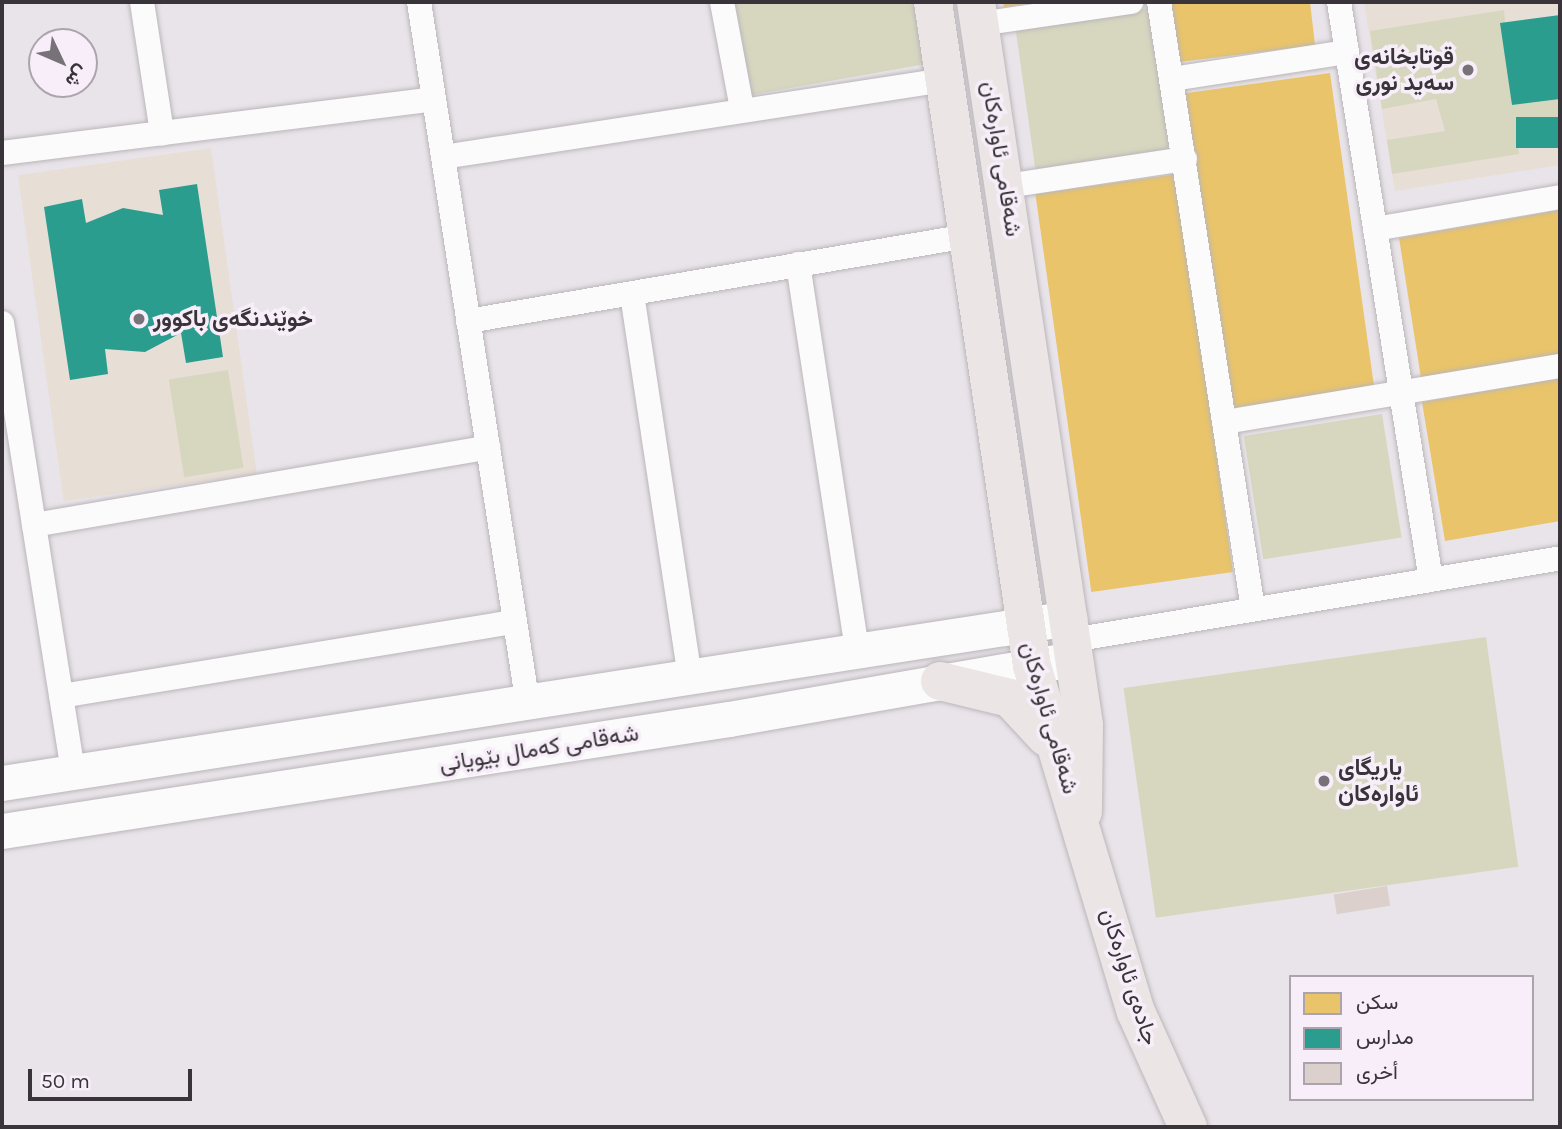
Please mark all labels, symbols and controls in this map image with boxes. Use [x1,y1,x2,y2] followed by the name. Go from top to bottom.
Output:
[28,28,98,98] north arrow
[1354,43,1454,97] place label: قوتابخانەی سەید نوری
[61,60,93,92] text: ش
[1460,62,1476,78] marker: قوتابخانەی سەید نوری
[975,79,1027,239] street label: شەقامی ئاوارەکان
[153,305,313,333] place label: خوێندنگەی باکوور
[131,311,147,327] marker: خوێندنگەی باکوور
[1014,639,1084,797] street label: شەقامی ئاوارەکان
[437,720,641,778] street label: شەقامی کەمال بێویانی
[1338,754,1419,808] place label: یاریگای ئاوارەکان
[1316,773,1332,789] marker: یاریگای ئاوارەکان
[1094,905,1164,1049] street label: جادەی ئاوارەکان
[1289,975,1534,1101] legend
[1356,990,1398,1014] text: سكن
[1356,1025,1414,1049] text: مدارس
[32,1056,196,1100] scale bar
[1356,1060,1398,1084] text: أخرى
[41,1069,90,1093] text: 50 m

